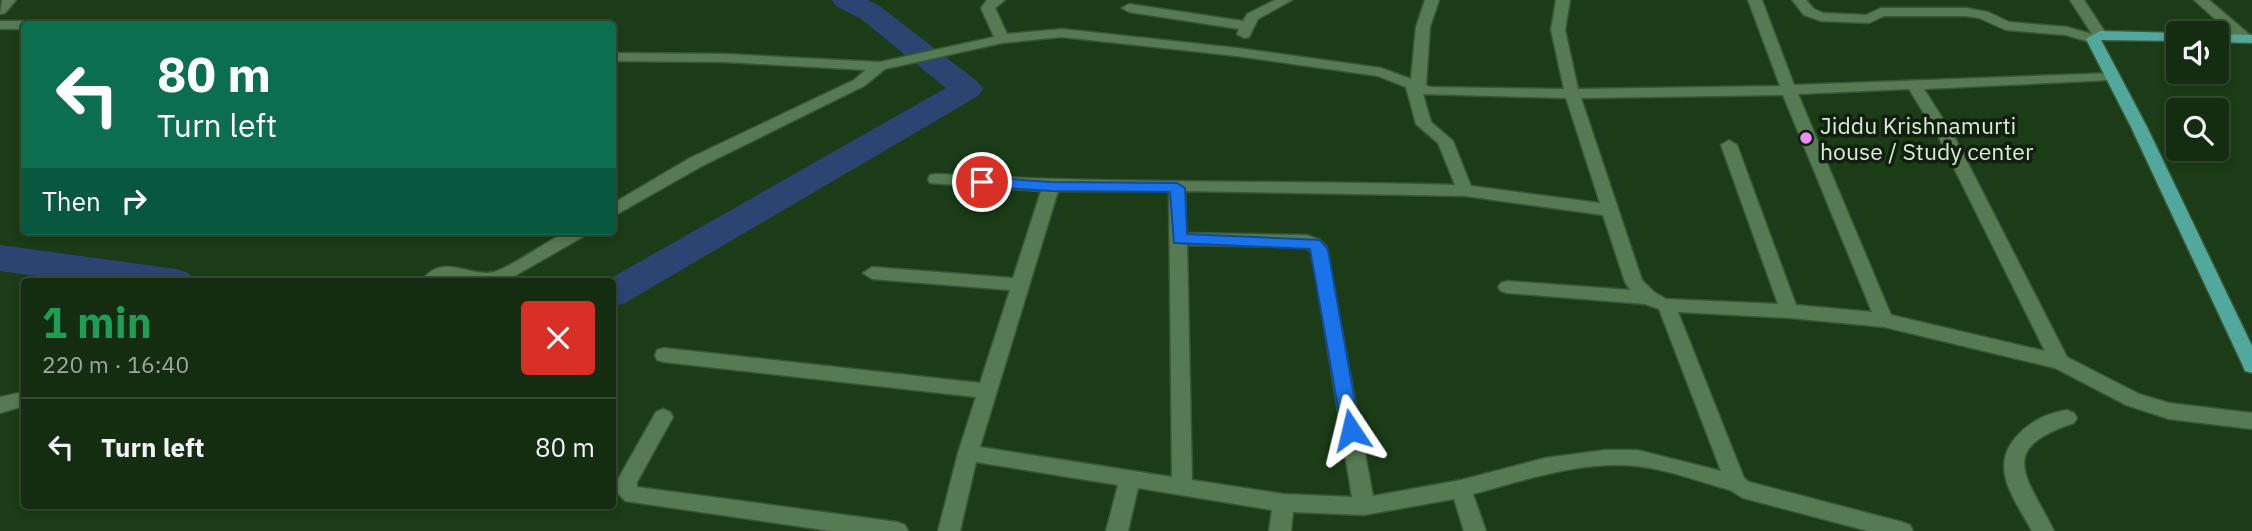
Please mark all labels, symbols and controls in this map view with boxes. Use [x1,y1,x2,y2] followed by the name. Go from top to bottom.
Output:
[2166,21,2229,161] map controls
[2166,21,2229,84] button: sound
[157,42,271,105] text: 80 m
[42,49,133,140] icon: left
[2166,98,2229,161] button: search
[157,104,277,146] text: Turn left
[1820,110,2034,166] place label: Jiddu Krishnamurti house / Study center
[1798,130,1814,146] marker: Jiddu Krishnamurti house / Study center
[952,152,1012,212] pin
[963,163,1001,201] icon: arrive
[115,182,153,220] icon: right
[42,184,101,218] text: Then
[42,295,152,350] text: 1 min
[521,301,595,375] button: close
[42,349,189,379] text: 220 m · 16:40
[1314,393,1388,467] position arrow
[42,428,80,466] icon: left
[101,430,204,464] text: Turn left
[535,430,595,464] text: 80 m

